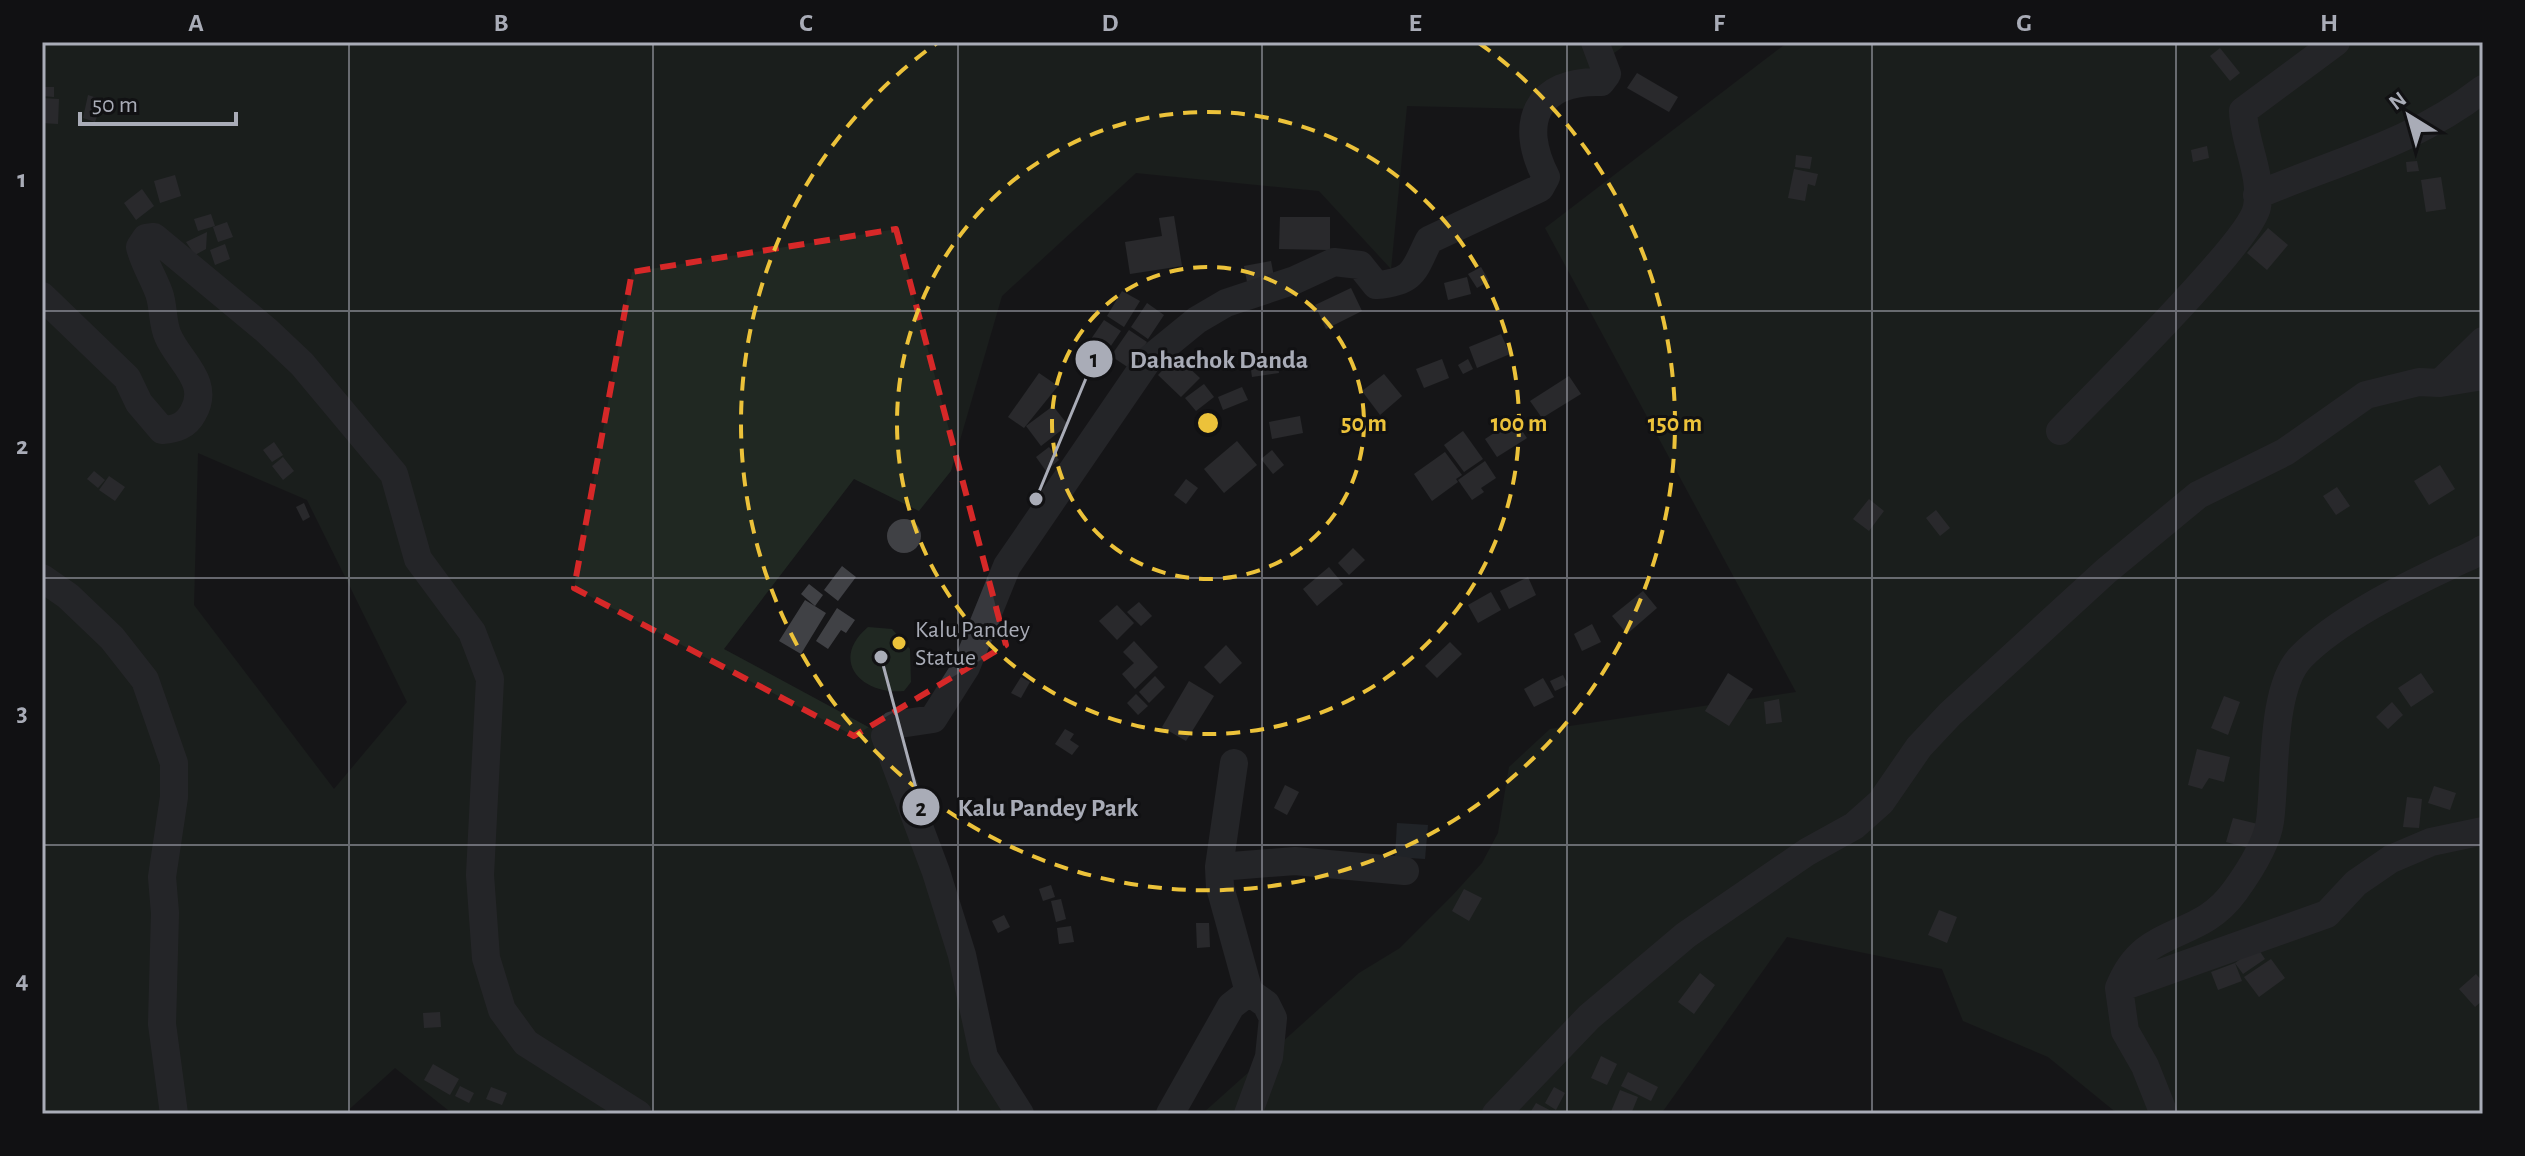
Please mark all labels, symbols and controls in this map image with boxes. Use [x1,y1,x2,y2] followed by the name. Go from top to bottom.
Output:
[188,10,204,36] text: A
[493,10,509,36] text: B
[799,10,813,36] text: C
[1101,10,1119,36] text: D
[1408,10,1422,36] text: E
[1713,10,1726,36] text: F
[2016,10,2032,36] text: G
[2320,10,2338,36] text: H
[80,76,236,126] scale bar
[2369,76,2449,156] north arrow
[2385,87,2410,114] text: N
[92,93,138,117] text: 50 m
[17,166,27,192] text: 1
[1074,334,1324,384] callout: Dahachok Danda
[1130,347,1308,373] text: Dahachok Danda
[1090,348,1098,372] text: 1
[1194,409,1222,437] centre of rings
[1341,412,1387,436] text: 50 m
[1491,412,1547,436] text: 100 m
[1648,412,1702,436] text: 150 m
[16,433,28,459] text: 2
[915,618,1030,670] place label: Kalu Pandey Statue
[890,634,908,652] marker: Kalu Pandey Statue
[16,700,28,726] text: 3
[901,782,1154,832] callout: Kalu Pandey Park
[958,795,1139,821] text: Kalu Pandey Park
[915,797,927,821] text: 2
[15,967,29,993] text: 4

